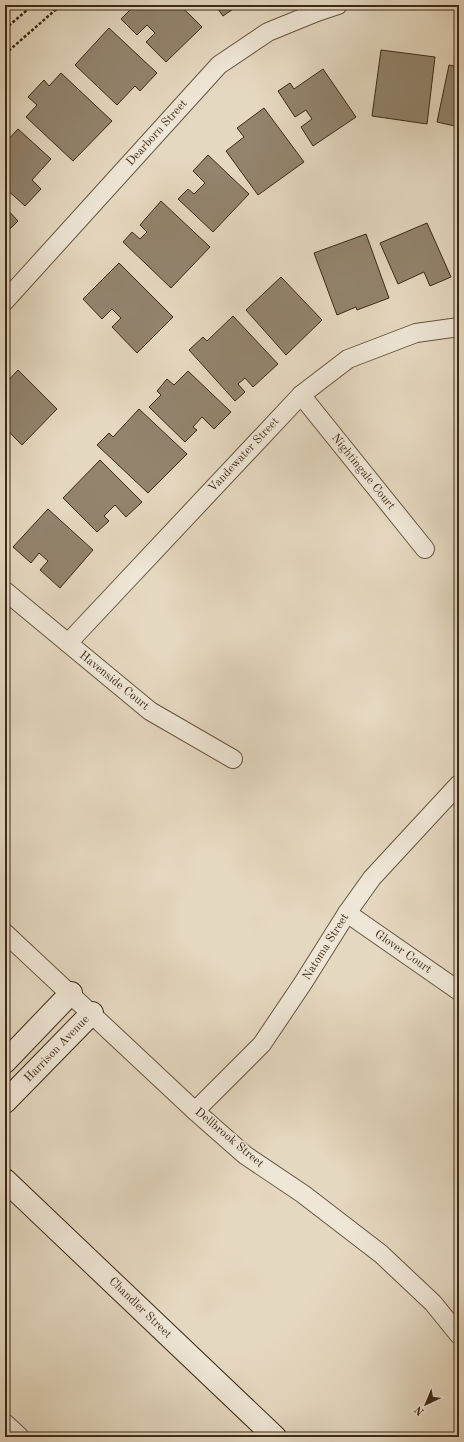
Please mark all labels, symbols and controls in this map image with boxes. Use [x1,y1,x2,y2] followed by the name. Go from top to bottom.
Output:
[124,98,190,168] street label: Dearborn Street
[206,415,282,495] street label: Vandewater Street
[329,432,397,512] street label: Nightingale Court
[77,649,151,713] street label: Havenside Court
[301,912,351,982] street label: Natoma Street
[372,928,434,976] street label: Glover Court
[22,1013,92,1085] street label: Harrison Avenue
[192,1106,266,1170] street label: Dellbrook Street
[106,1275,174,1341] street label: Chandler Street
[406,1384,446,1424] north arrow
[413,1403,427,1417] text: N

